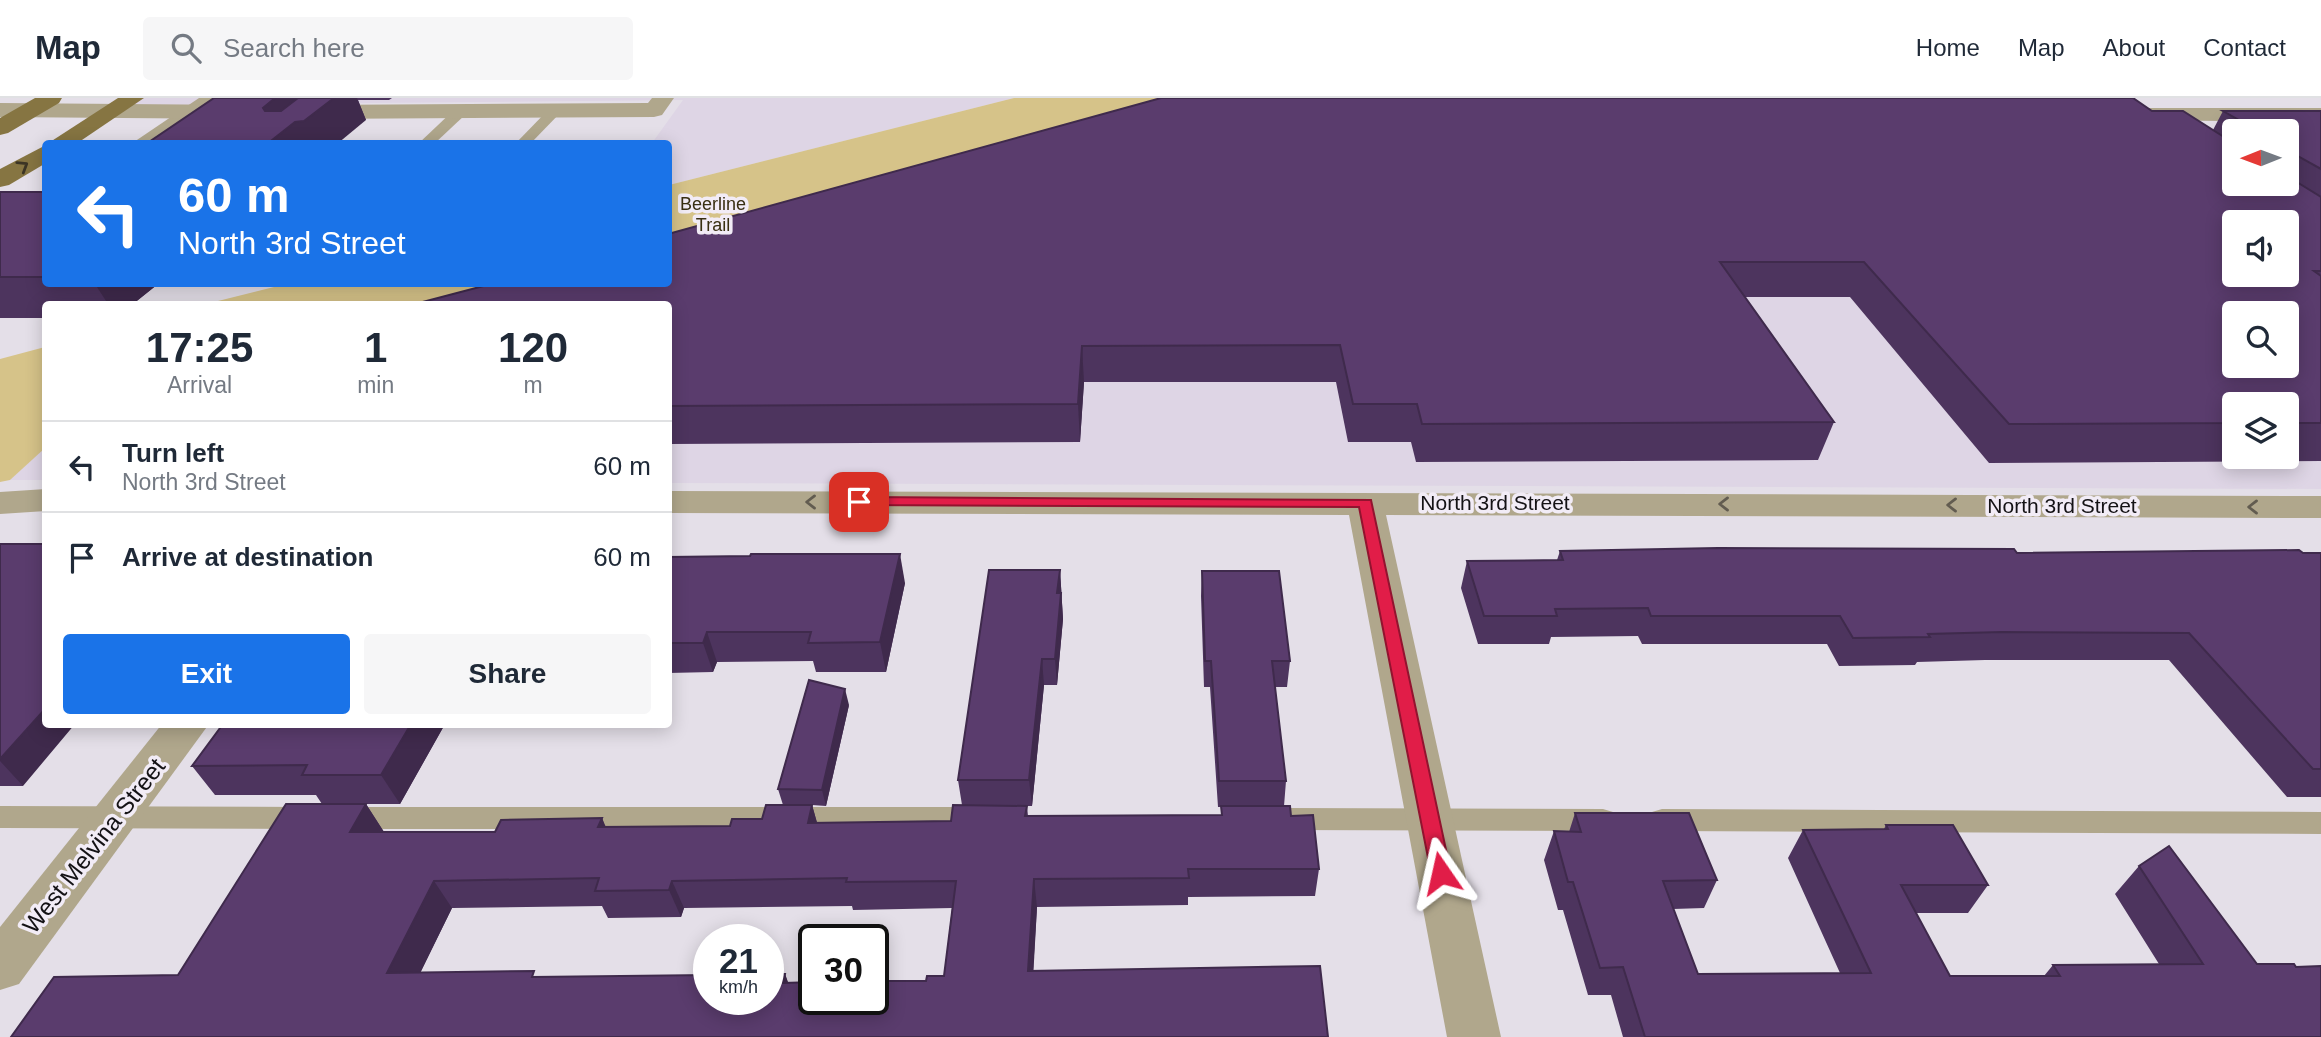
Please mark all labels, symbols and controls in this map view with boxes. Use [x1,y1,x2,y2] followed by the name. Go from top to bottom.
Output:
[143,17,633,80] search box
[35,29,101,66] text: Map
[167,29,205,67] icon: search
[223,33,365,63] text: Search here
[1916,34,1980,61] text: Home
[2018,34,2065,61] text: Map
[2103,34,2165,61] text: About
[2203,34,2286,61] text: Contact
[2222,119,2300,196] north arrow
[2222,119,2299,469] map controls
[15,161,28,174] one-way arrow
[63,168,154,259] icon: left
[178,168,290,222] text: 60 m
[680,194,746,235] park label: Beerline Trail
[2222,210,2299,287] button: sound
[178,225,406,261] text: North 3rd Street
[2222,301,2299,378] button: search
[146,324,253,371] text: 17:25
[364,324,387,371] text: 1
[498,324,568,371] text: 120
[167,372,232,398] text: Arrival
[357,372,394,398] text: min
[524,372,543,398] text: m
[2222,392,2299,469] button: layers
[122,438,224,468] text: Turn left
[63,448,101,486] icon: left
[593,451,651,481] text: 60 m
[122,469,286,495] text: North 3rd Street
[829,472,889,532] pin
[840,483,878,521] icon: arrive
[1420,491,1570,514] street label: North 3rd Street
[805,494,816,510] one-way arrow
[1987,494,2137,517] street label: North 3rd Street
[1719,496,1729,512] one-way arrow
[1946,497,1957,513] one-way arrow
[2247,499,2258,514] one-way arrow
[63,539,101,577] icon: arrive
[122,542,373,572] text: Arrive at destination
[593,542,651,572] text: 60 m
[63,634,350,714] button: Exit
[364,634,651,714] button: Share
[17,753,170,938] street label: West Melvina Street
[1404,836,1478,910] position arrow
[798,924,889,1015] speed limit sign: 30
[719,941,758,980] text: 21
[719,977,758,997] text: km/h

